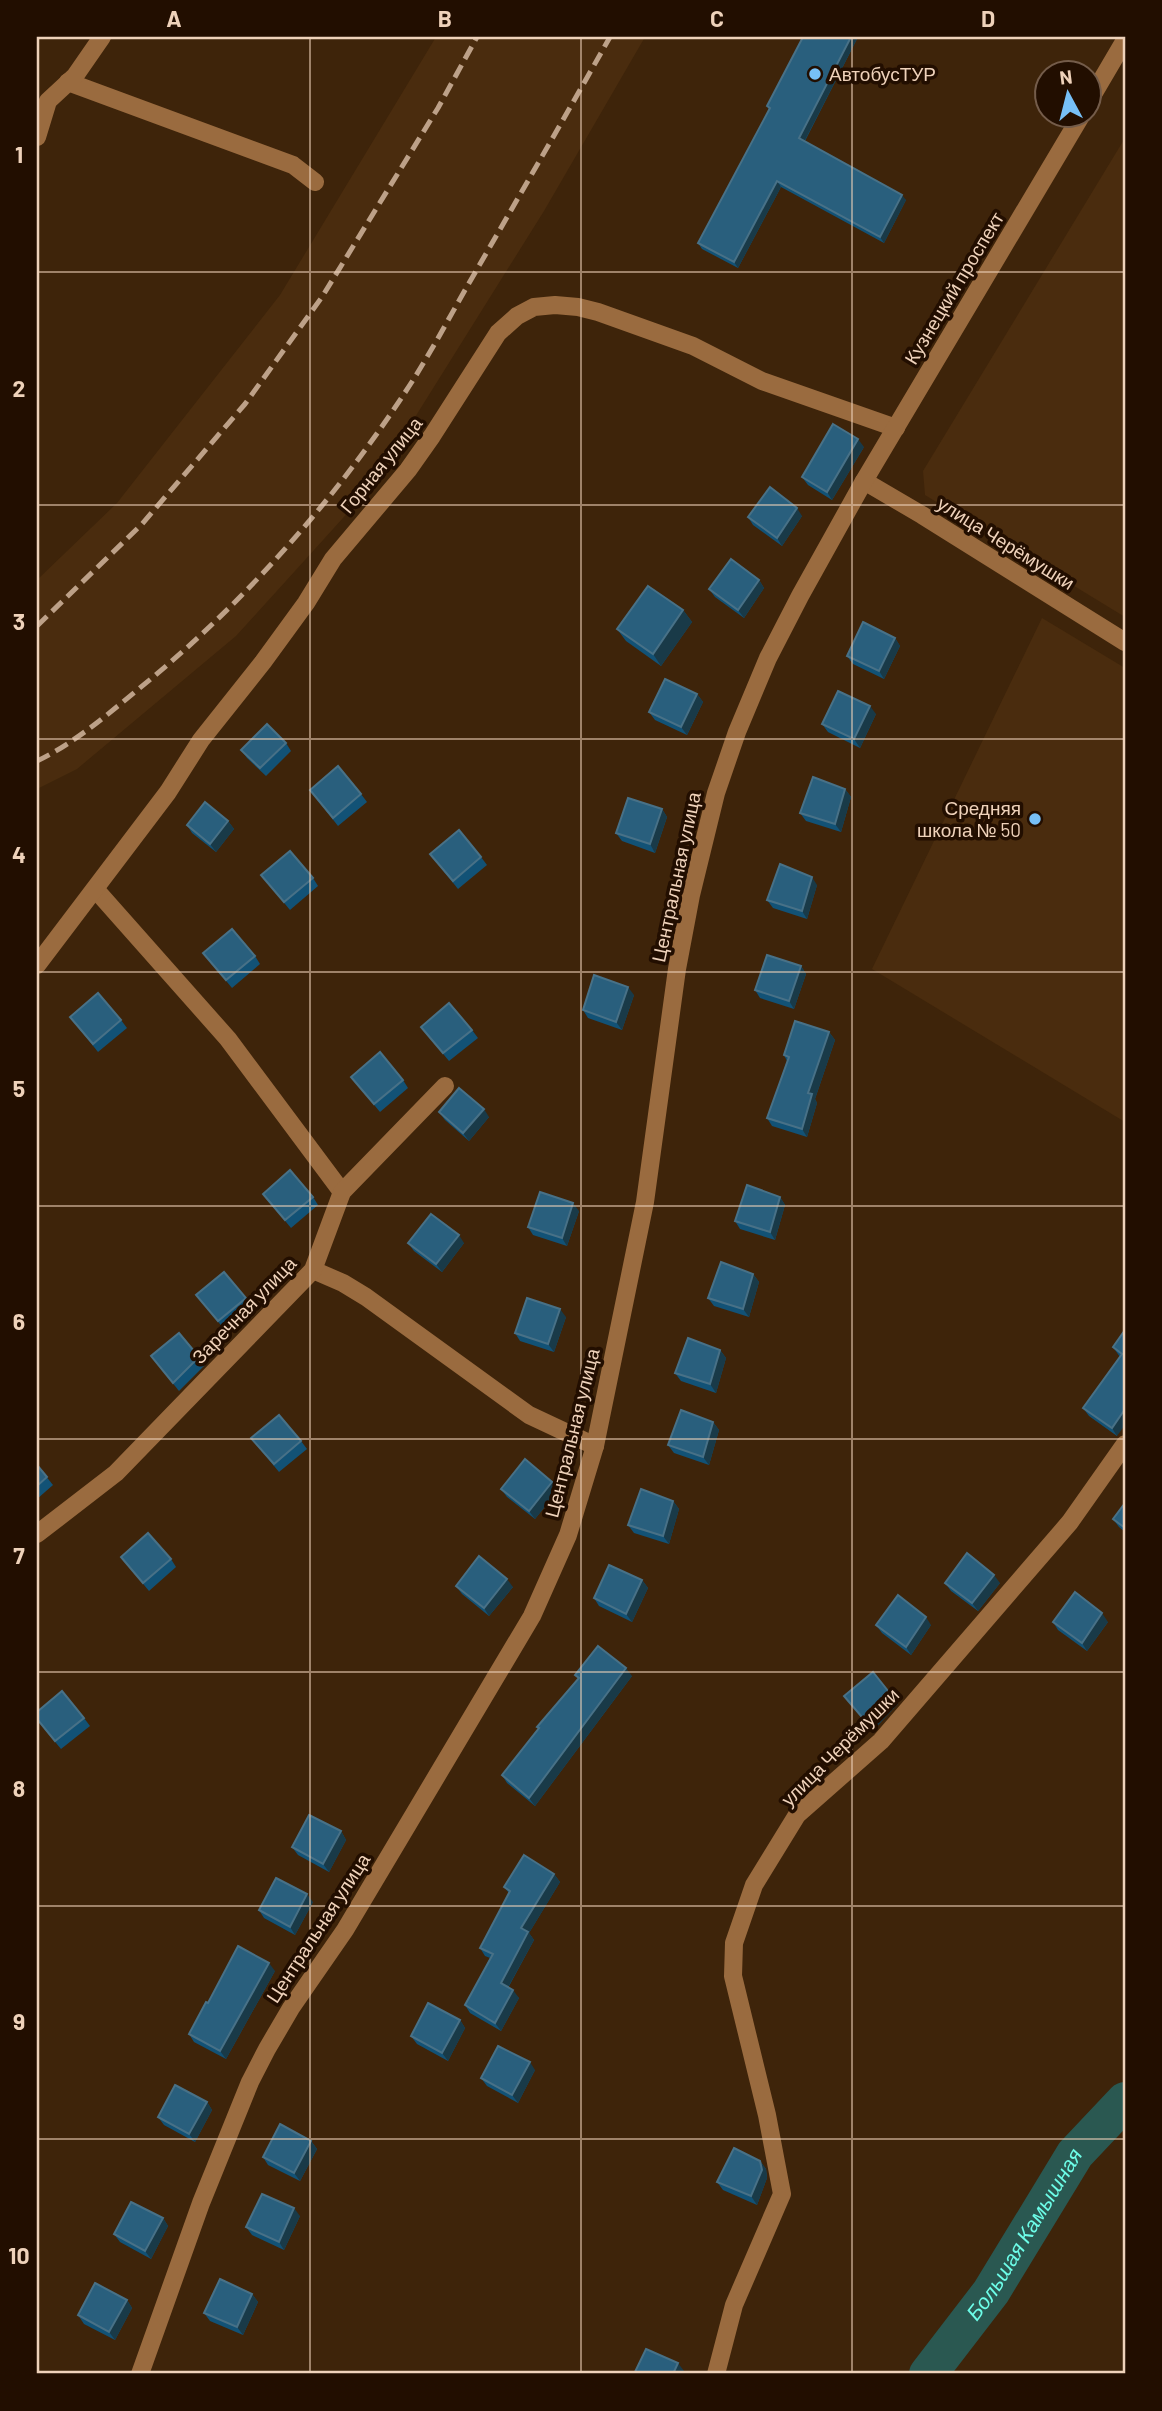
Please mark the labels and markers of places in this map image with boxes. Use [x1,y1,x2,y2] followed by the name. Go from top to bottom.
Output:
[829,62,936,85] place label: АвтобусТУР
[807,66,823,82] marker: АвтобусТУР
[917,796,1021,841] place label: Средняя школа № 50
[1027,811,1043,827] marker: Средняя школа № 50

